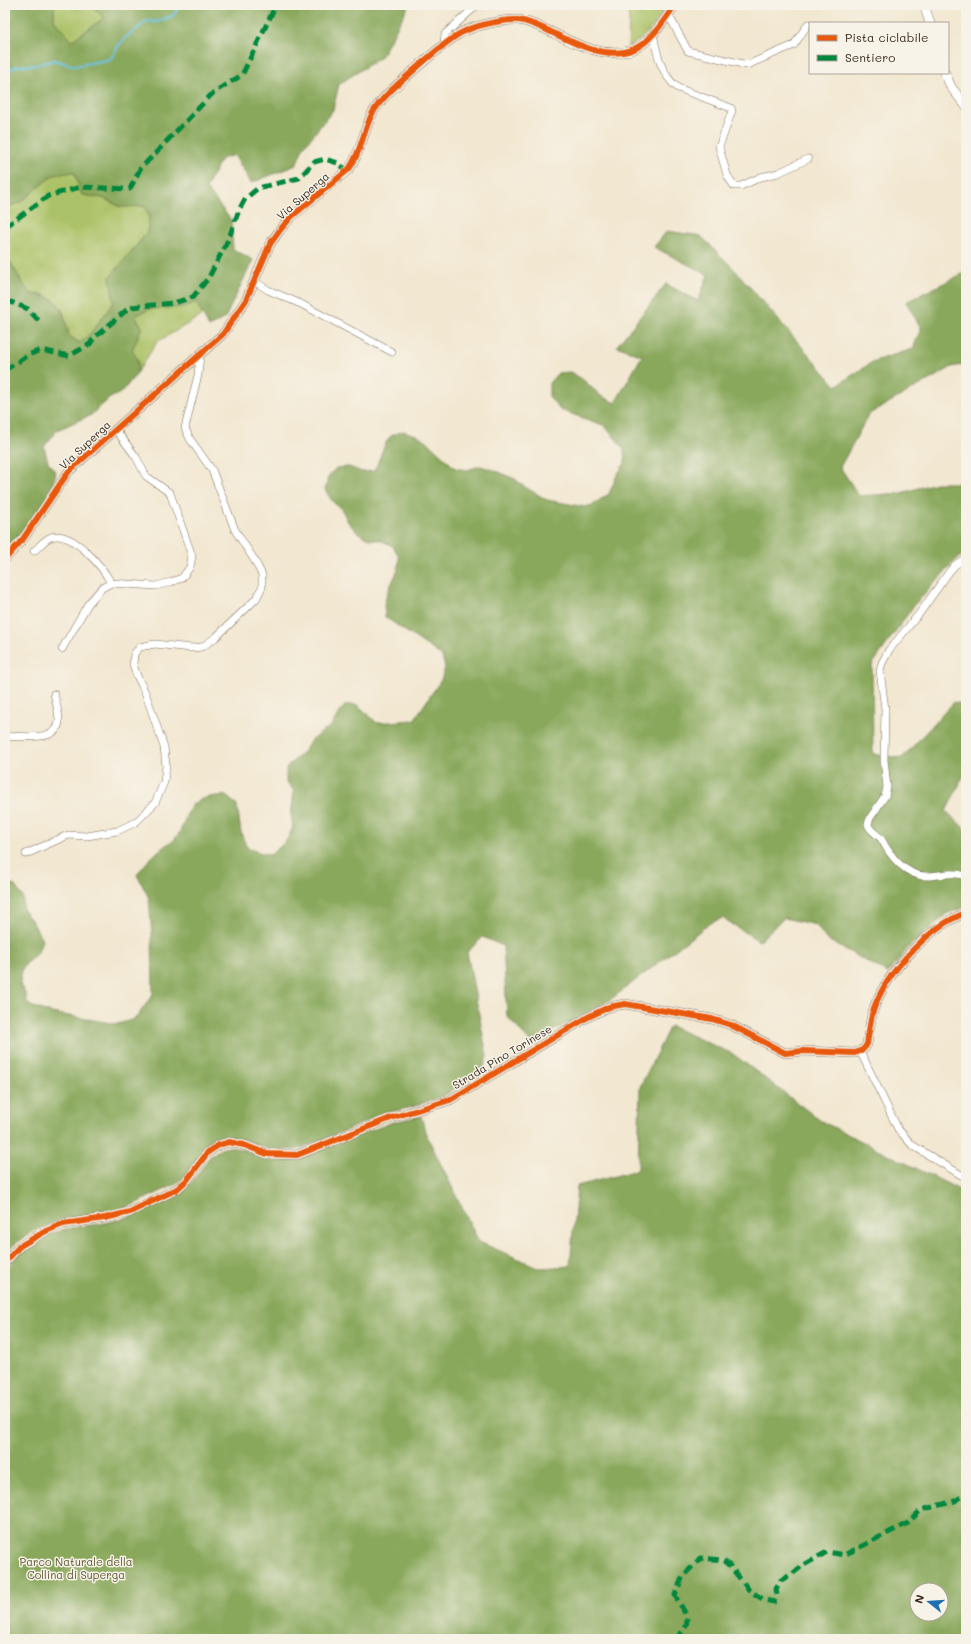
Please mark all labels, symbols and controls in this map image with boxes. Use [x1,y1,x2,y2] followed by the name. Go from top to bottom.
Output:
[809,22,949,74] legend
[845,29,928,45] text: Pista ciclabile
[845,49,895,65] text: Sentiero
[273,168,332,223] street label: Via Superga
[56,417,114,472] street label: Via Superga
[449,1021,554,1092] street label: Strada Pino Torinese
[19,1554,133,1582] park label: Parco Naturale della Collina di Superga
[909,1582,949,1622] north arrow
[911,1593,927,1605] text: N

